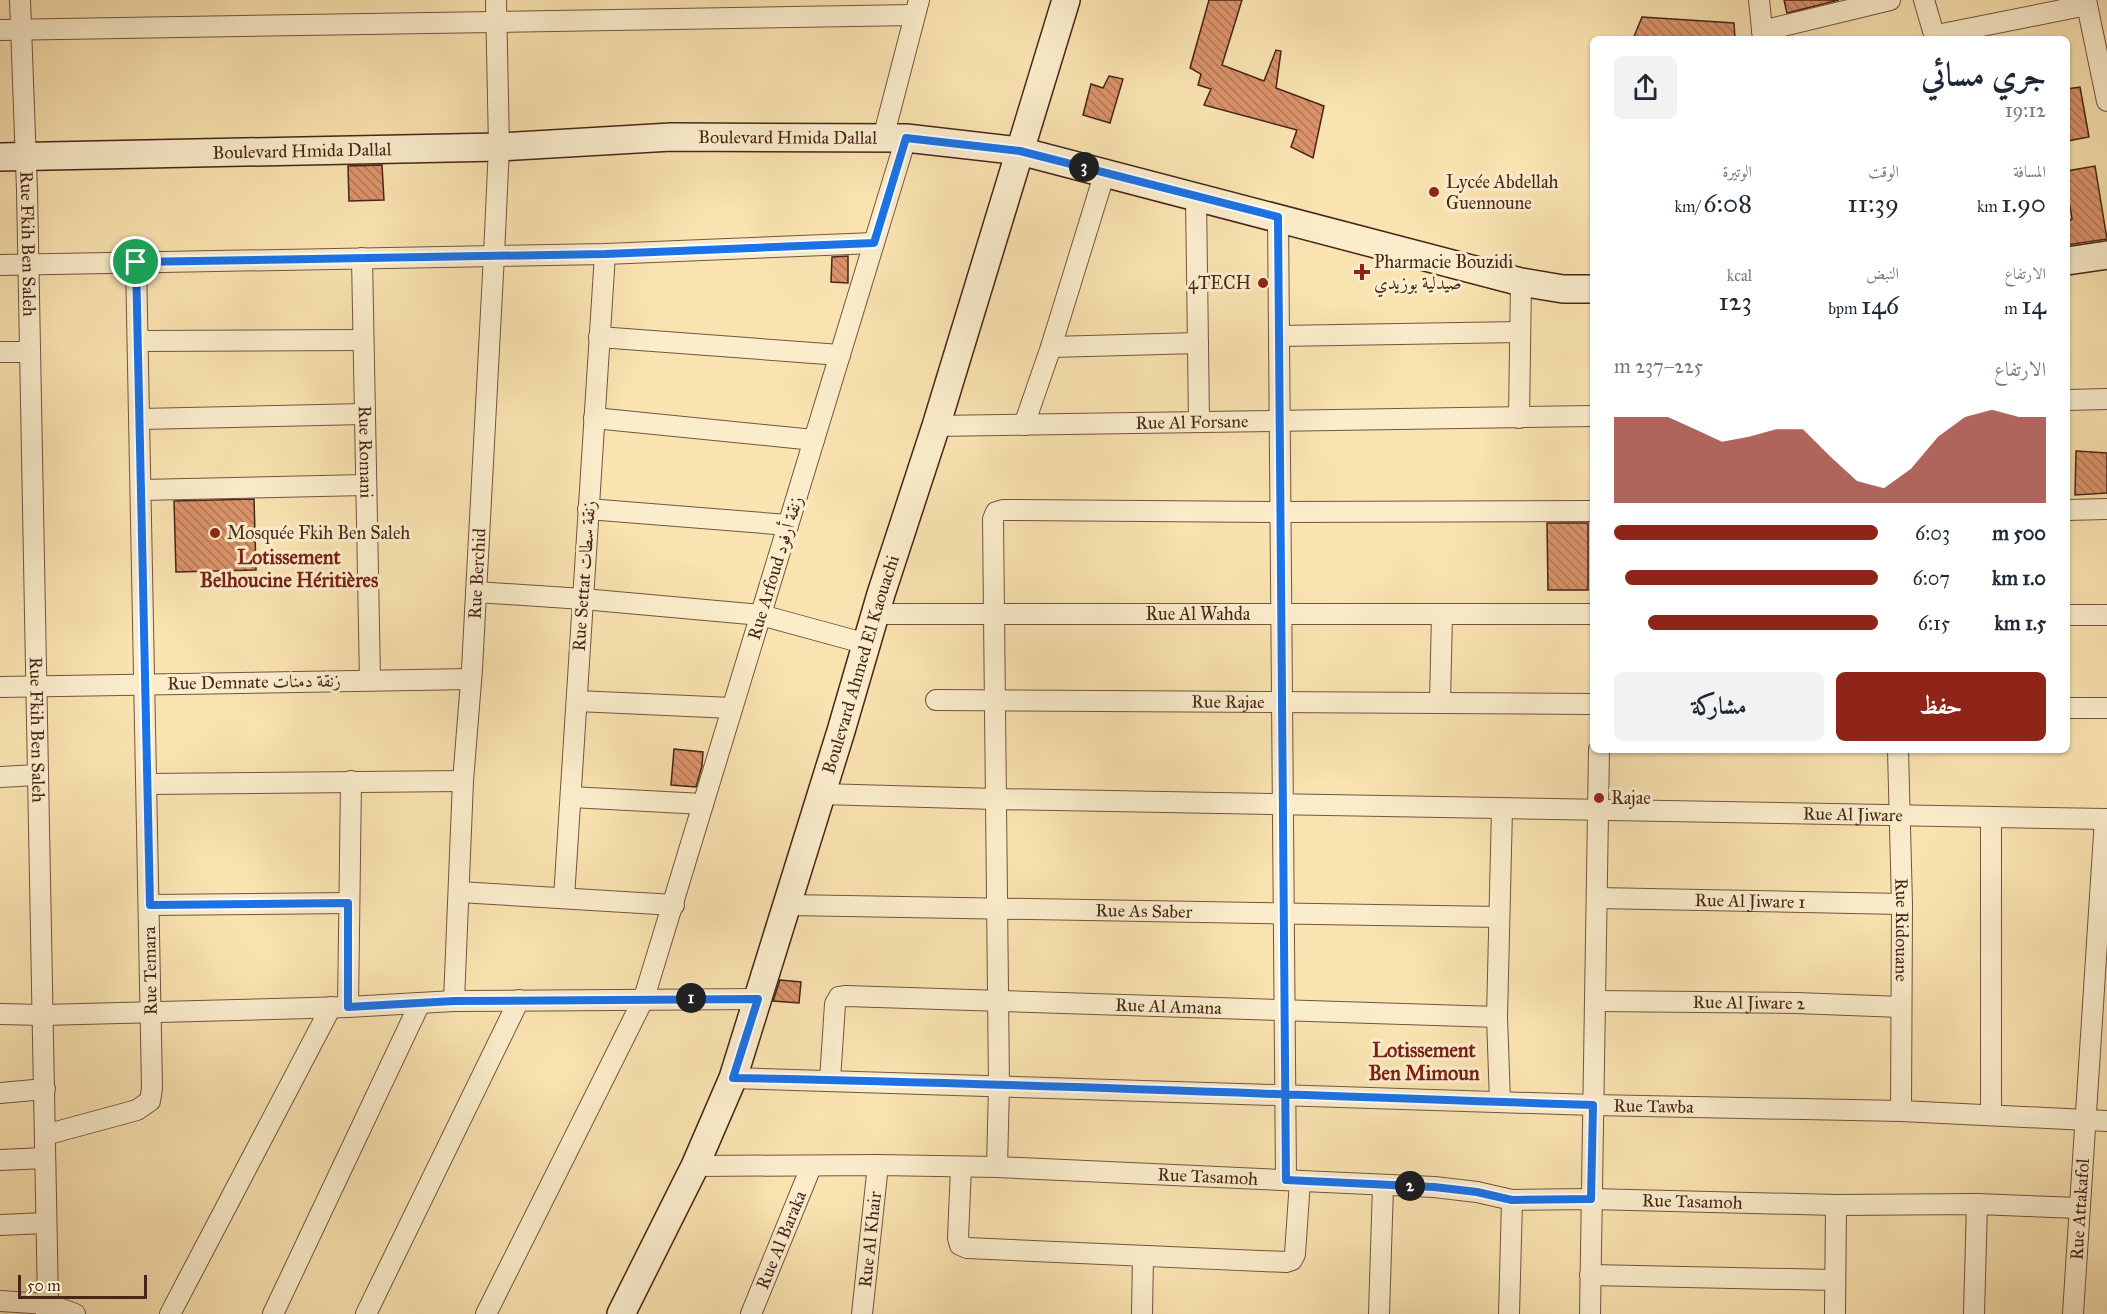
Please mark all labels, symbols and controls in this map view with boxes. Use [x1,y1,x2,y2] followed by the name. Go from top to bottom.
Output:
[1921,55,2046,95] text: جري مسائي
[1614,56,1677,119] button: share
[2005,98,2046,122] text: 19:12
[698,126,877,149] street label: Boulevard Hmida Dallal
[212,138,392,164] street label: Boulevard Hmida Dallal
[1069,152,1099,182] pin: 3
[1081,157,1087,176] text: 3
[1722,162,1752,181] text: الوتيرة
[1868,162,1899,181] text: الوقت
[2013,162,2046,181] text: المسافة
[15,171,40,317] street label: Rue Fkih Ben Saleh
[1446,171,1559,214] place label: Lycée Abdellah Guennoune
[1427,185,1441,199] marker: Lycée Abdellah Guennoune
[1703,187,1752,219] text: 6:08
[1848,187,1899,219] text: 11:39
[2001,187,2046,219] text: 1.90
[1675,197,1703,216] text: /km
[1977,197,2001,216] text: km
[110,236,161,287] pin
[119,245,152,278] icon: arrive
[1374,251,1513,298] place label: Pharmacie Bouzidi صيدلية بوزيدي
[1866,264,1899,283] text: النبض
[2004,264,2046,283] text: الارتفاع
[1355,265,1369,279] marker: Pharmacie Bouzidi صيدلية بوزيدي
[1727,266,1752,285] text: kcal
[1188,272,1251,294] place label: 4TECH
[1256,276,1270,290] marker: 4TECH
[1719,285,1752,317] text: 123
[1861,289,1899,321] text: 146
[2021,289,2046,321] text: 14
[1828,299,1861,318] text: bpm
[2004,299,2021,318] text: m
[1614,354,1703,378] text: 225–237 m
[1994,357,2046,381] text: الارتفاع
[354,405,378,499] street label: Rue Romani
[1135,410,1249,434] street label: Rue Al Forsane
[741,493,807,643] street label: Rue Arfoud زنقة أرفود
[568,500,600,652] street label: Rue Settat زنقة سطات
[1915,521,1950,545] text: 6:03
[1992,521,2046,545] text: 500 m
[227,522,410,545] place label: Mosquée Fkih Ben Saleh
[208,526,222,540] marker: Mosquée Fkih Ben Saleh
[464,528,490,620] street label: Rue Berchid
[200,545,379,592] district label: Lotissement Belhoucine Héritières
[817,552,904,777] street label: Boulevard Ahmed El Kaouachi
[1912,566,1950,590] text: 6:07
[1992,566,2046,590] text: 1.0 km
[1146,603,1251,625] street label: Rue Al Wahda
[1918,611,1950,635] text: 6:15
[1995,611,2046,635] text: 1.5 km
[25,657,50,803] street label: Rue Fkih Ben Saleh
[167,669,341,695] street label: Rue Demnate زنقة دمنات
[1614,672,1824,741] button: مشاركة
[1836,672,2046,741] button: حفظ
[1191,691,1265,713] street label: Rue Rajae
[1611,787,1651,809] place label: Rajae
[1592,791,1606,805] marker: Rajae
[1803,803,1903,827] street label: Rue Al Jiware
[1890,878,1913,982] street label: Rue Ridouane
[1694,889,1806,913] street label: Rue Al Jiware 1
[1095,899,1193,923] street label: Rue As Saber
[138,926,162,1016] street label: Rue Temara
[676,983,706,1013] pin: 1
[688,988,694,1007] text: 1
[1693,991,1806,1015] street label: Rue Al Jiware 2
[1115,994,1223,1019] street label: Rue Al Amana
[1368,1038,1480,1085] district label: Lotissement Ben Mimoun
[1613,1094,1694,1118] street label: Rue Tawba
[2066,1158,2094,1261] street label: Rue Attakafol
[1157,1163,1259,1190] street label: Rue Tasamoh
[1395,1171,1425,1201] pin: 2
[1406,1176,1414,1195] text: 2
[751,1187,811,1292] street label: Rue Al Baraka
[1642,1189,1743,1214] street label: Rue Tasamoh
[854,1190,886,1289] street label: Rue Al Khair
[18,1272,147,1300] scale bar
[27,1276,61,1295] text: 50 m

